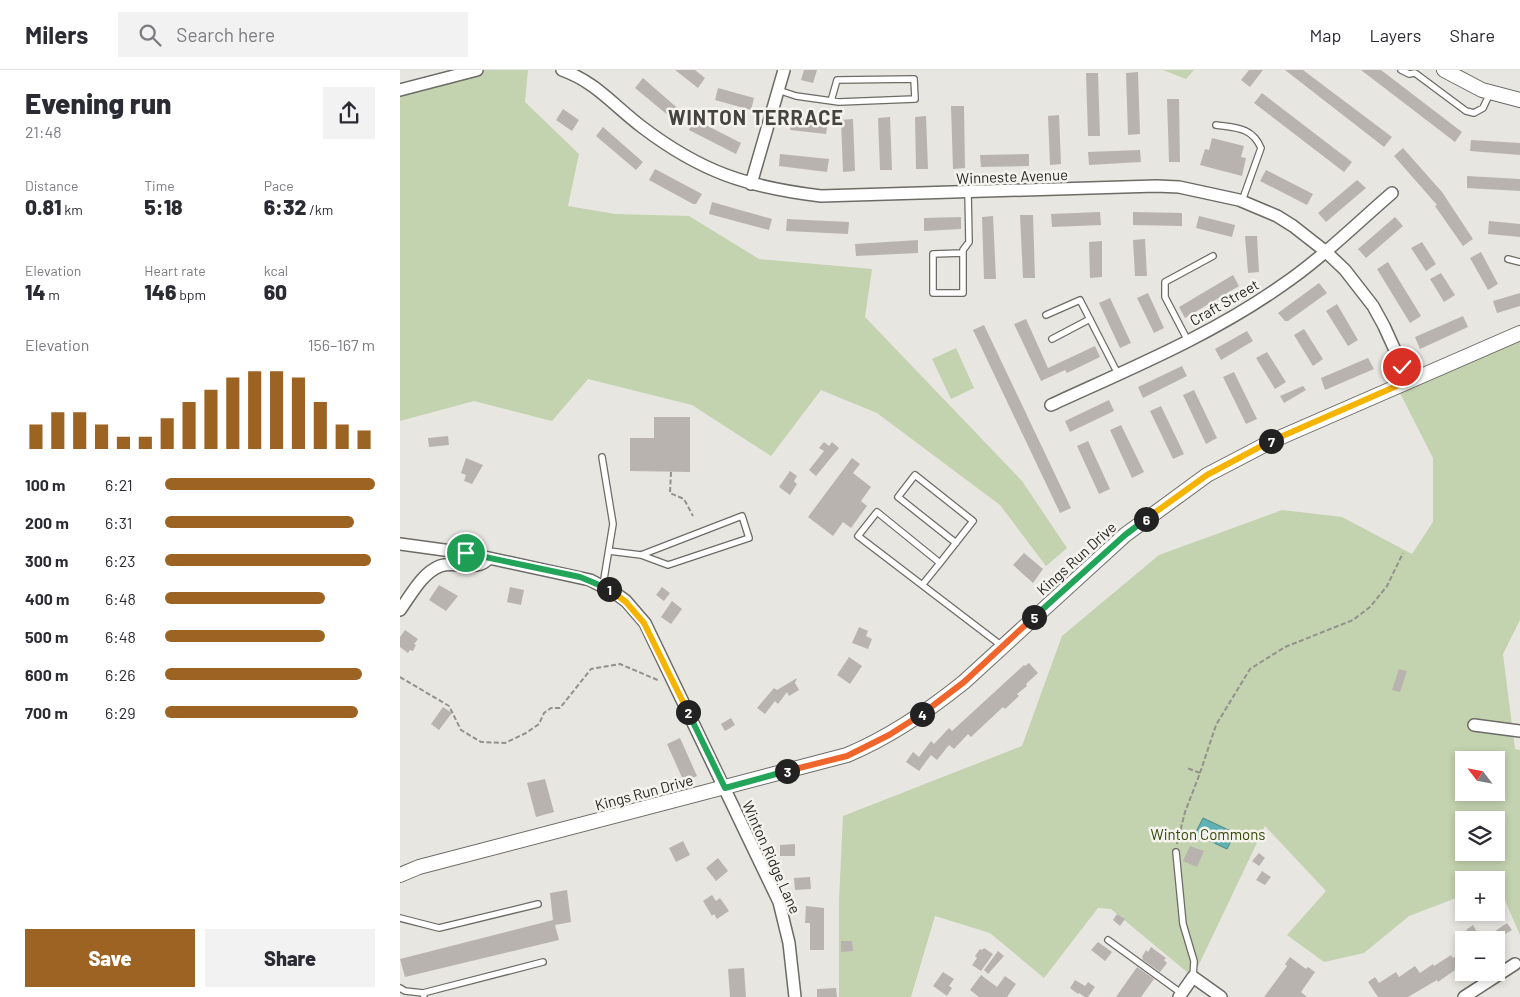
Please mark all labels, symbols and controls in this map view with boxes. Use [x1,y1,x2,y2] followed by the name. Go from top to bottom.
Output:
[118,12,468,57] search box
[25,20,88,49] text: Milers
[136,21,164,49] icon: search
[176,23,275,46] text: Search here
[1309,24,1341,46] text: Map
[1369,24,1422,46] text: Layers
[1450,24,1495,46] text: Share
[25,86,171,120] text: Evening run
[323,87,375,139] button: share
[668,105,844,129] district label: WINTON TERRACE
[25,122,62,141] text: 21:48
[956,165,1068,187] street label: Winneste Avenue
[25,177,78,194] text: Distance
[144,177,175,194] text: Time
[264,177,294,194] text: Pace
[25,194,61,219] text: 0.81
[144,194,183,219] text: 5:18
[264,194,306,219] text: 6:32
[61,201,83,218] text: km
[306,201,333,218] text: /km
[25,262,81,279] text: Elevation
[144,262,206,279] text: Heart rate
[264,262,288,279] text: kcal
[1186,275,1262,329] street label: Craft Street
[25,279,46,304] text: 14
[144,279,176,304] text: 146
[264,279,287,304] text: 60
[46,286,60,303] text: m
[176,286,206,303] text: bpm
[25,335,89,354] text: Elevation
[308,335,375,354] text: 156–167 m
[1381,346,1423,388] pin
[1388,353,1416,381] icon: check
[1258,428,1284,454] pin: 7
[1268,433,1275,450] text: 7
[25,475,65,494] text: 100 m
[105,475,133,494] text: 6:21
[1134,506,1158,532] pin: 6
[1143,511,1150,528] text: 6
[25,513,69,532] text: 200 m
[105,513,132,532] text: 6:31
[1032,518,1120,598] street label: Kings Run Drive
[445,532,487,574] pin
[452,539,480,567] icon: arrive
[25,551,68,570] text: 300 m
[105,551,135,570] text: 6:23
[596,576,622,602] pin: 1
[607,581,612,598] text: 1
[25,589,69,608] text: 400 m
[105,589,136,608] text: 6:48
[1022,604,1046,630] pin: 5
[1031,609,1038,626] text: 5
[25,627,68,646] text: 500 m
[105,627,136,646] text: 6:48
[25,665,68,684] text: 600 m
[105,665,135,684] text: 6:26
[676,700,700,724] pin: 2
[910,702,934,726] pin: 4
[25,703,68,722] text: 700 m
[105,703,136,722] text: 6:29
[685,704,692,721] text: 2
[918,706,927,723] text: 4
[1455,751,1505,801] north arrow
[1455,751,1505,981] map controls
[774,758,800,784] pin: 3
[784,763,791,780] text: 3
[593,770,695,814] street label: Kings Run Drive
[739,798,805,916] street label: Winton Ridge Lane
[1455,811,1505,861] button: layers
[1150,825,1266,843] park label: Winton Commons
[1455,871,1505,921] button: +
[25,929,195,987] button: Save
[205,929,375,987] button: Share
[1455,931,1505,981] button: −

